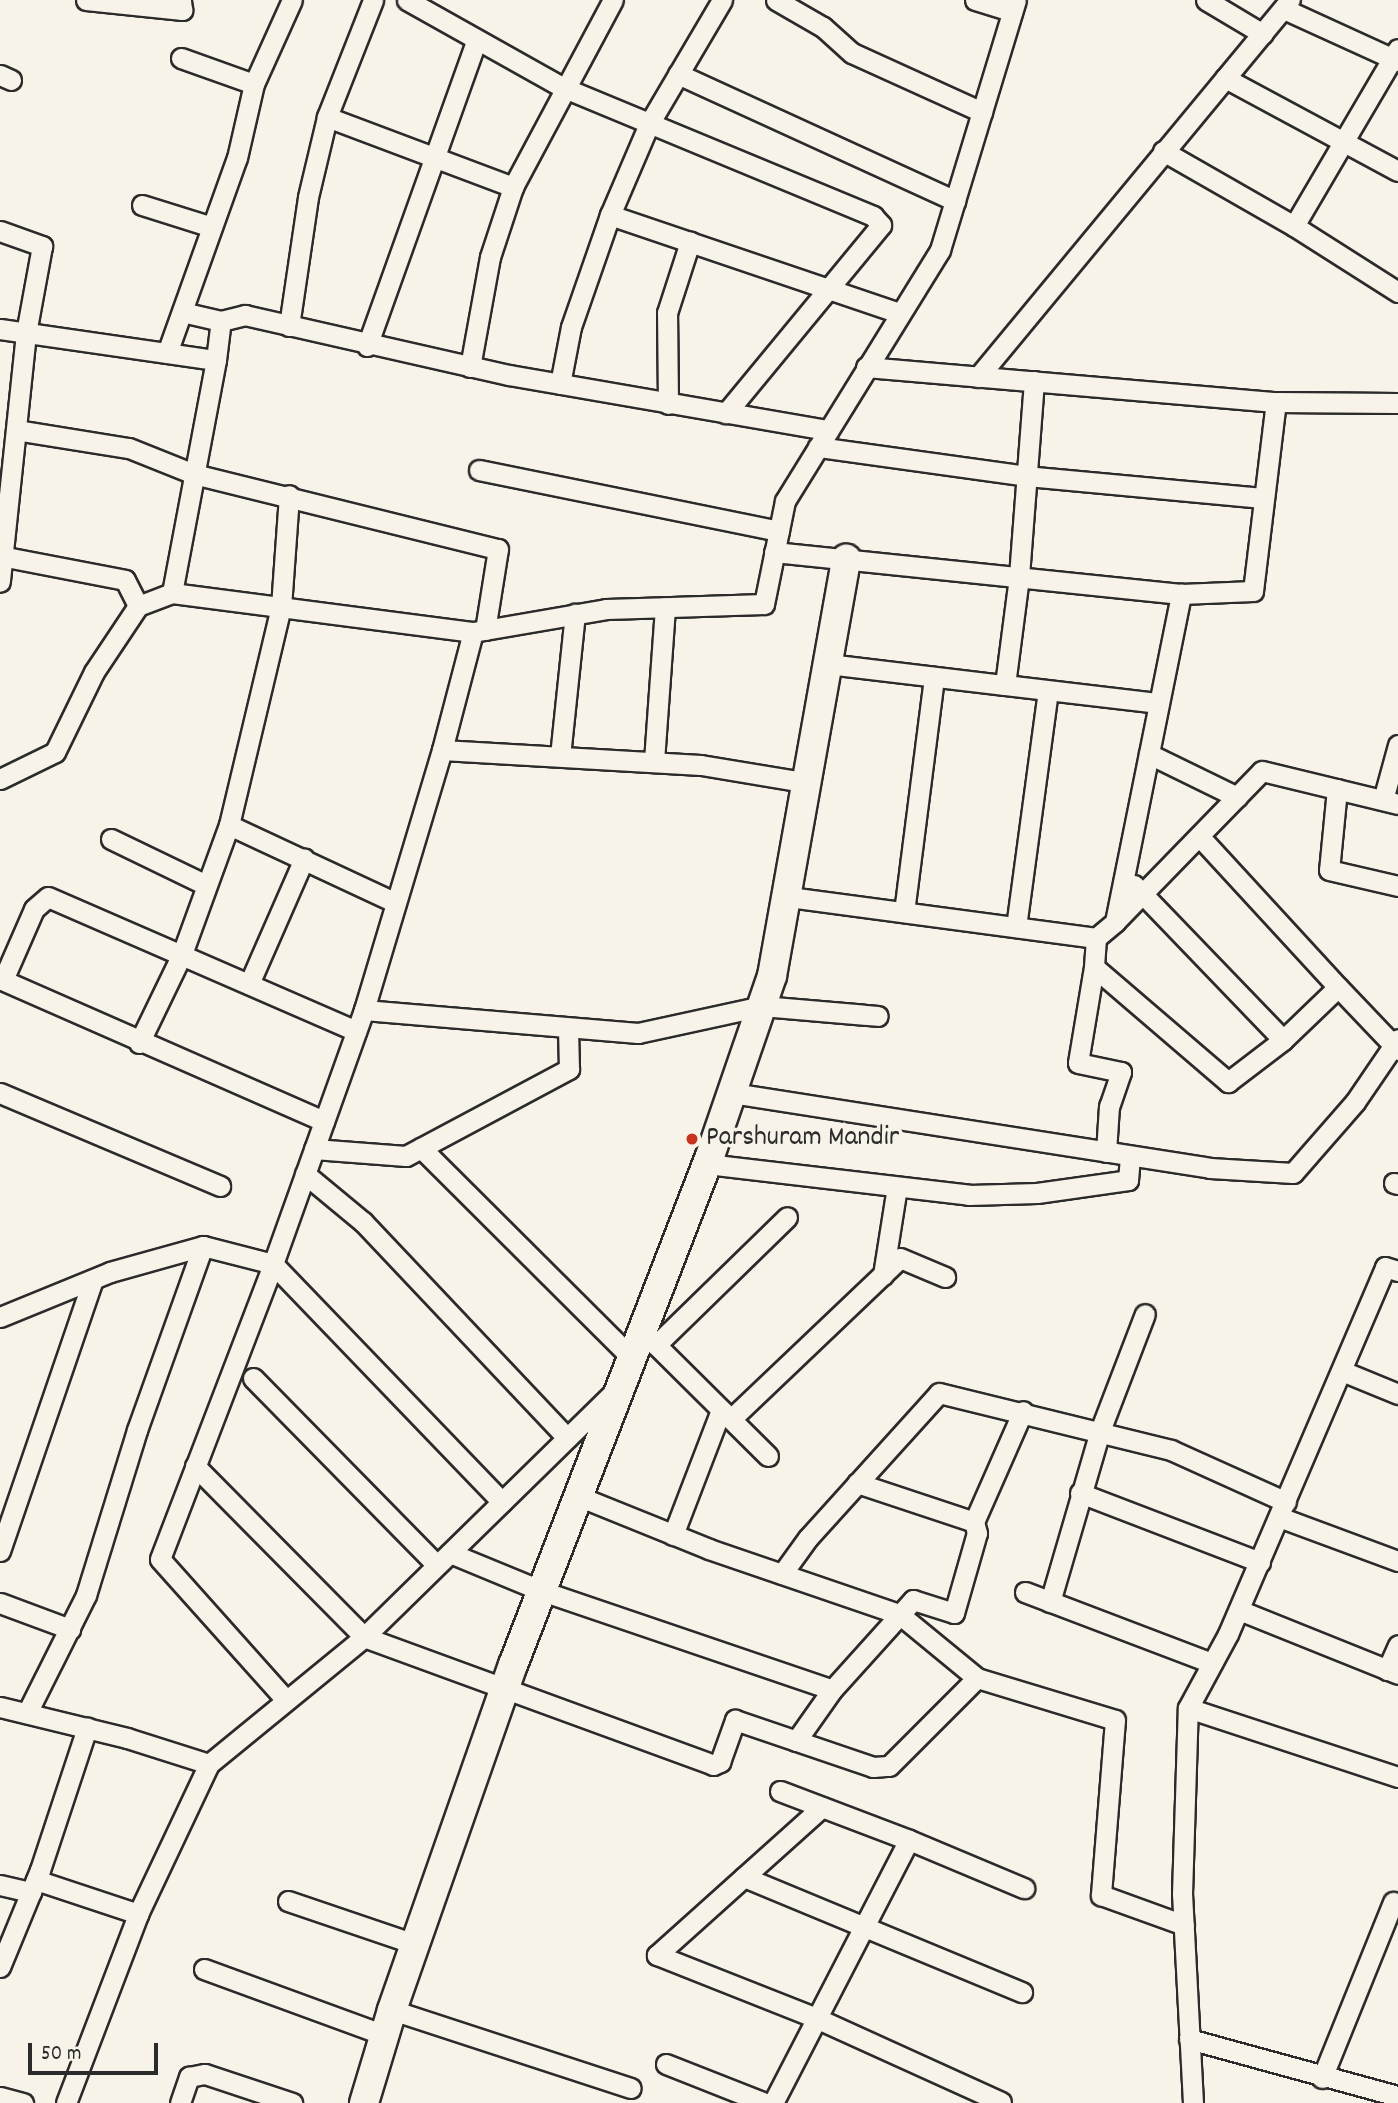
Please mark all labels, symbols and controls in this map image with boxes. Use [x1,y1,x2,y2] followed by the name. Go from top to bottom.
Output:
[706,1122,899,1156] place label: Parshuram Mandir
[684,1131,700,1147] marker: Parshuram Mandir
[32,2030,161,2074] scale bar
[41,2040,81,2070] text: 50 m

